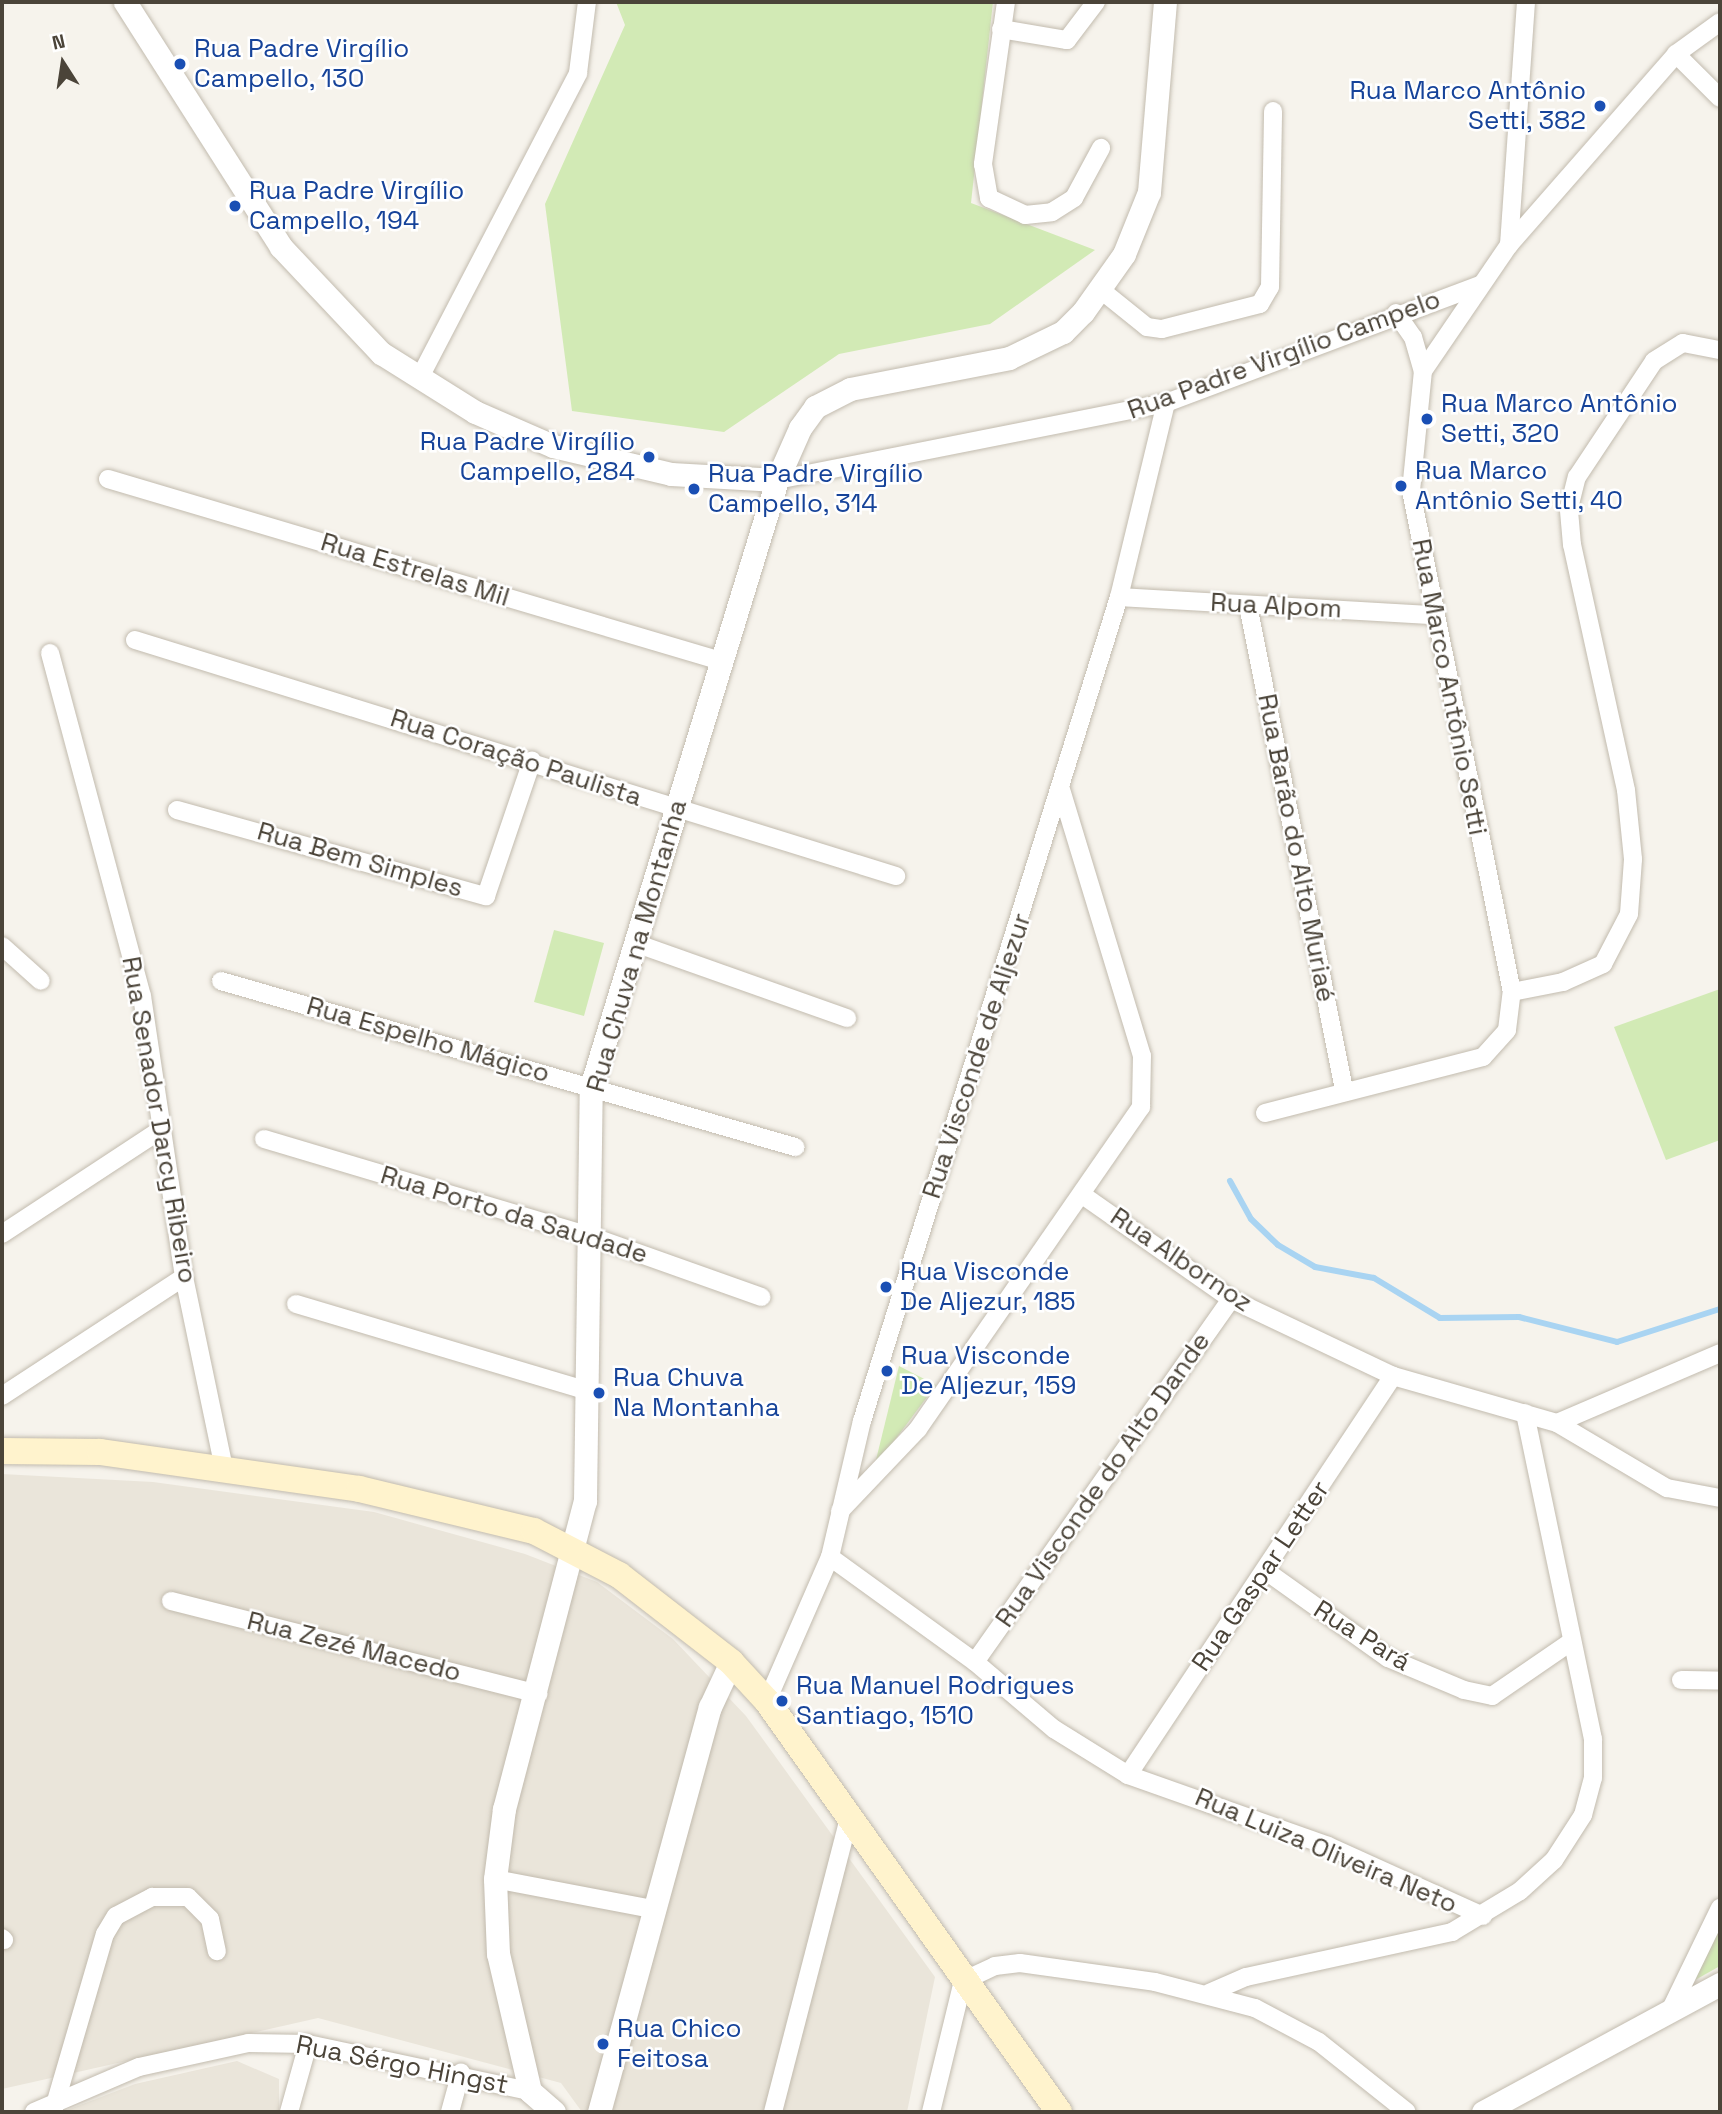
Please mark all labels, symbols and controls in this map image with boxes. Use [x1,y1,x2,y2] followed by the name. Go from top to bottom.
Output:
[28,28,98,98] north arrow
[50,28,67,56] text: N
[194,33,410,94] place label: Rua Padre Virgílio Campello, 130
[172,56,188,72] marker: Rua Padre Virgílio Campello, 130
[1349,75,1586,136] place label: Rua Marco Antônio Setti, 382
[1592,98,1608,114] marker: Rua Marco Antônio Setti, 382
[249,175,465,236] place label: Rua Padre Virgílio Campello, 194
[227,198,243,214] marker: Rua Padre Virgílio Campello, 194
[1123,284,1445,426] street label: Rua Padre Virgílio Campelo
[1441,388,1678,450] place label: Rua Marco Antônio Setti, 320
[1419,411,1435,427] marker: Rua Marco Antônio Setti, 320
[419,426,635,488] place label: Rua Padre Virgílio Campello, 284
[641,449,657,465] marker: Rua Padre Virgílio Campello, 284
[1415,455,1624,516] place label: Rua Marco Antônio Setti, 40
[708,458,924,520] place label: Rua Padre Virgílio Campello, 314
[1393,478,1409,494] marker: Rua Marco Antônio Setti, 40
[686,481,702,497] marker: Rua Padre Virgílio Campello, 314
[317,527,513,613] street label: Rua Estrelas Mil
[1405,536,1493,838] street label: Rua Marco Antônio Setti
[1209,587,1343,625] street label: Rua Alpom
[1251,691,1341,1005] street label: Rua Barão do Alto Muriaé
[386,703,646,813] street label: Rua Coração Paulista
[580,796,694,1096] street label: Rua Chuva na Montanha
[254,816,466,904] street label: Rua Bem Simples
[916,909,1038,1203] street label: Rua Visconde de Aljezur
[115,954,203,1286] street label: Rua Senador Darcy Ribeiro
[303,990,553,1090] street label: Rua Espelho Mágico
[377,1160,651,1270] street label: Rua Porto da Saudade
[1104,1201,1258,1319] street label: Rua Albornoz
[900,1256,1077,1318] place label: Rua Visconde De Aljezur, 185
[878,1279,894,1295] marker: Rua Visconde De Aljezur, 185
[989,1326,1217,1634] street label: Rua Visconde do Alto Dande
[901,1340,1078,1402] place label: Rua Visconde De Aljezur, 159
[613,1362,780,1424] place label: Rua Chuva Na Montanha
[879,1363,895,1379] marker: Rua Visconde De Aljezur, 159
[591,1385,607,1401] marker: Rua Chuva Na Montanha
[1186,1475,1336,1677] street label: Rua Gaspar Letter
[1308,1594,1416,1678] street label: Rua Pará
[244,1605,464,1689] street label: Rua Zezé Macedo
[796,1670,1075,1732] place label: Rua Manuel Rodrigues Santiago, 1510
[774,1693,790,1709] marker: Rua Manuel Rodrigues Santiago, 1510
[1190,1782,1462,1920] street label: Rua Luiza Oliveira Neto
[617,2013,742,2074] place label: Rua Chico Feitosa
[293,2029,511,2101] street label: Rua Sérgo Hingst
[595,2036,611,2052] marker: Rua Chico Feitosa

